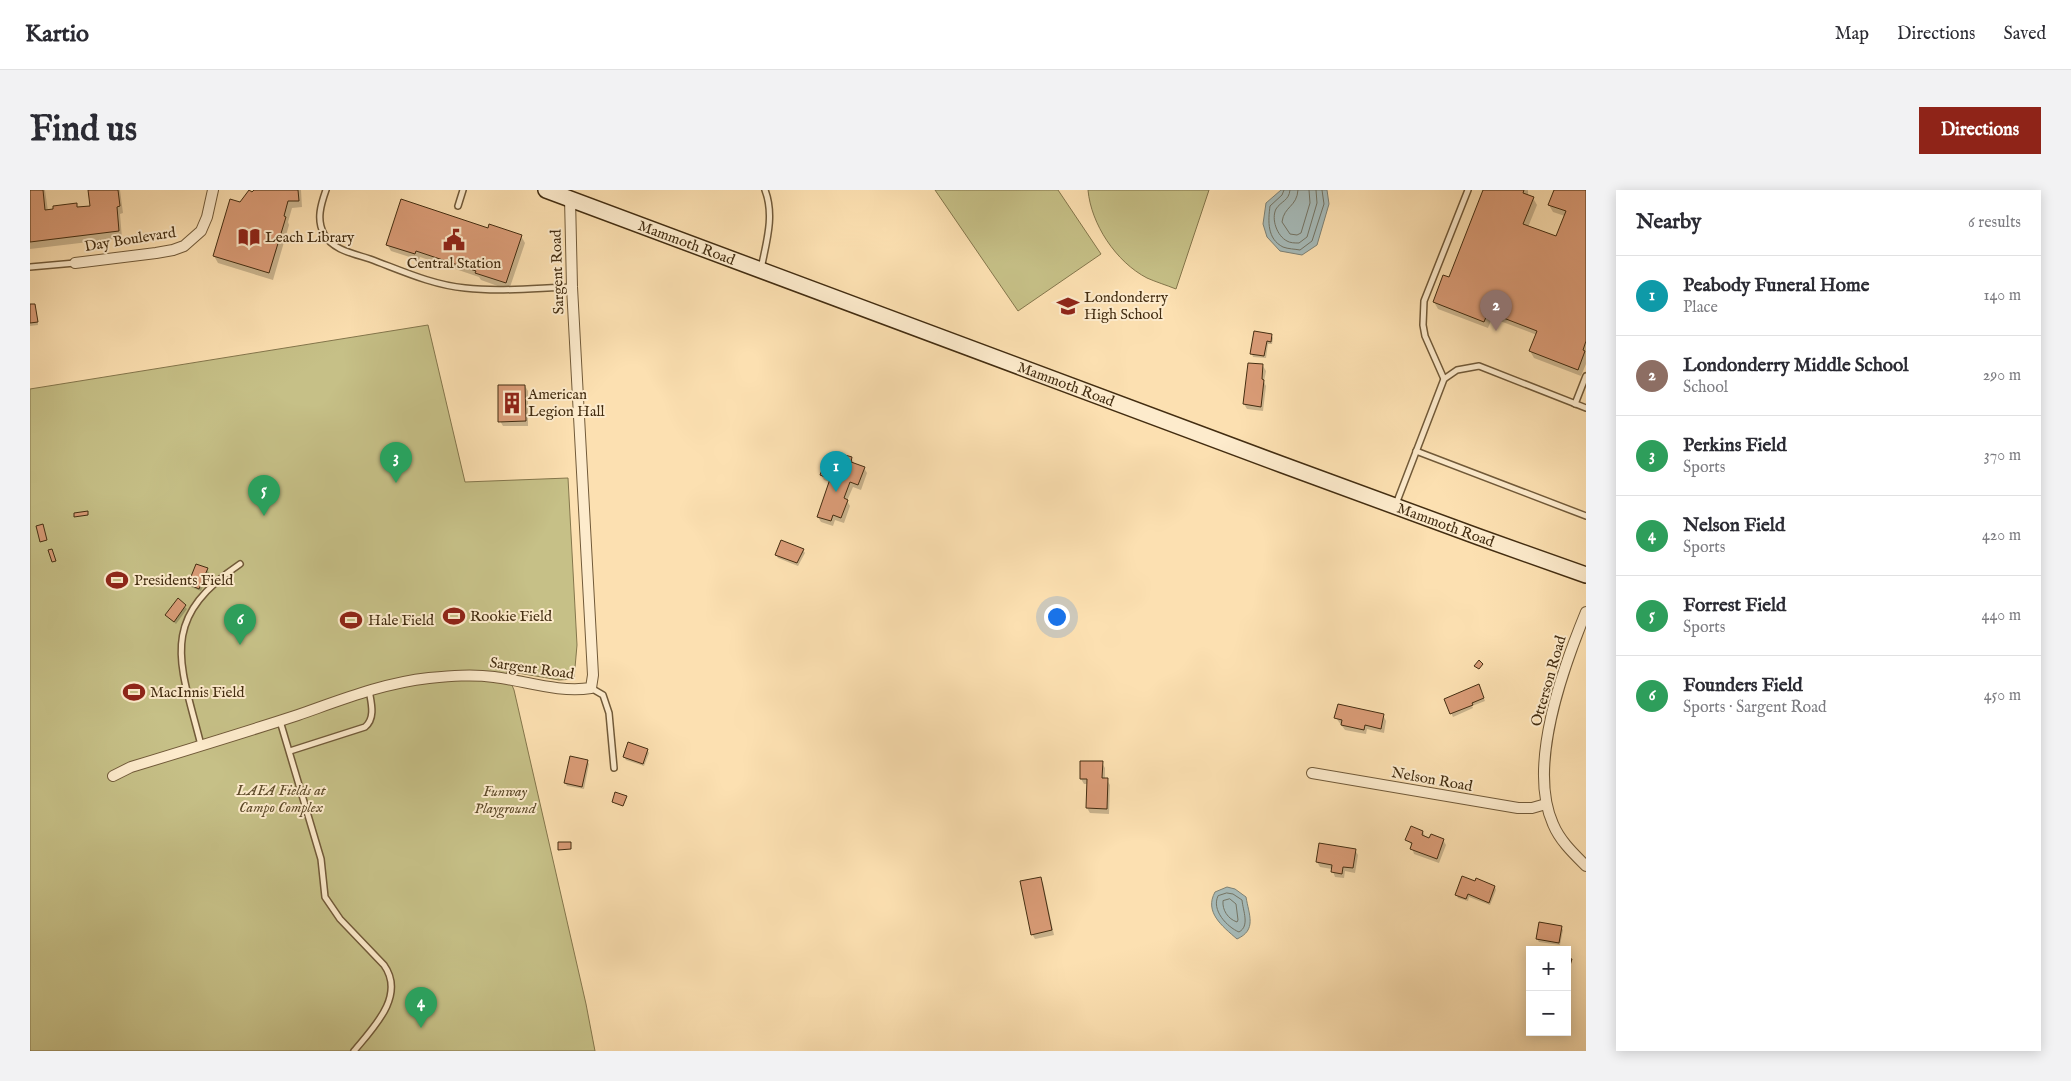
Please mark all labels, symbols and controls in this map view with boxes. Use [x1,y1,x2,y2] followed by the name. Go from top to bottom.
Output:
[25,19,89,50] text: Kartio
[1835,23,1869,46] text: Map
[1897,23,1975,46] text: Directions
[2003,23,2046,46] text: Saved
[1919,107,2041,154] button: Directions
[30,108,137,153] text: Find us
[1636,209,1701,236] text: Nearby
[1968,213,2021,233] text: 6 results
[635,216,738,270] street label: Mammoth Road
[83,223,178,256] street label: Day Boulevard
[236,224,262,250] library icon: Leach Library
[441,227,467,253] public building icon: Central Station
[265,228,355,247] place label: Leach Library
[546,228,568,315] street label: Sargent Road
[407,254,501,273] place label: Central Station
[1683,274,1869,298] text: Peabody Funeral Home
[1649,286,1655,306] text: 1
[1983,286,2021,306] text: 140 m
[1084,288,1169,324] place label: Londonderry High School
[1480,290,1512,331] pin: 2
[1055,293,1081,319] school or university icon: Londonderry High School
[1683,298,1718,318] text: Place
[1683,354,1908,378] text: Londonderry Middle School
[1015,358,1118,412] street label: Mammoth Road
[1648,366,1656,386] text: 2
[1983,366,2021,386] text: 290 m
[1683,378,1728,398] text: School
[527,385,606,421] place label: American Legion Hall
[499,390,525,416] building icon: American Legion Hall
[1683,434,1787,458] text: Perkins Field
[380,442,412,483] pin: 3
[1649,446,1655,466] text: 3
[1984,446,2021,466] text: 370 m
[820,451,852,492] pin: 1
[1683,458,1725,478] text: Sports
[248,475,280,516] pin: 5
[1394,499,1498,552] street label: Mammoth Road
[1683,514,1785,538] text: Nelson Field
[1648,526,1656,546] text: 4
[1982,526,2021,546] text: 420 m
[1683,538,1725,558] text: Sports
[104,567,130,593] sports icon: Presidents Field
[134,571,234,590] place label: Presidents Field
[1683,594,1786,618] text: Forrest Field
[441,603,467,629] sports icon: Rookie Field
[224,604,256,645] pin: 6
[1044,604,1070,630] your location
[1649,606,1655,626] text: 5
[1982,606,2021,626] text: 440 m
[338,607,364,633] sports icon: Hale Field
[470,607,553,626] place label: Rookie Field
[368,611,435,630] place label: Hale Field
[1683,618,1725,638] text: Sports
[1526,633,1571,729] street label: Otterson Road
[489,653,576,684] street label: Sargent Road
[1683,674,1803,698] text: Founders Field
[121,679,147,705] sports icon: MacInnis Field
[150,683,245,702] place label: MacInnis Field
[1649,686,1655,706] text: 6
[1984,686,2021,706] text: 450 m
[1683,698,1827,718] text: Sports · Sargent Road
[1390,763,1475,796] street label: Nelson Road
[235,781,327,817] park label: LAFA Fields at Campo Complex
[474,782,537,819] park label: Funway Playground
[1526,946,1571,1036] map controls
[1526,946,1571,991] button: +
[405,987,437,1028] pin: 4
[1526,991,1571,1036] button: −

